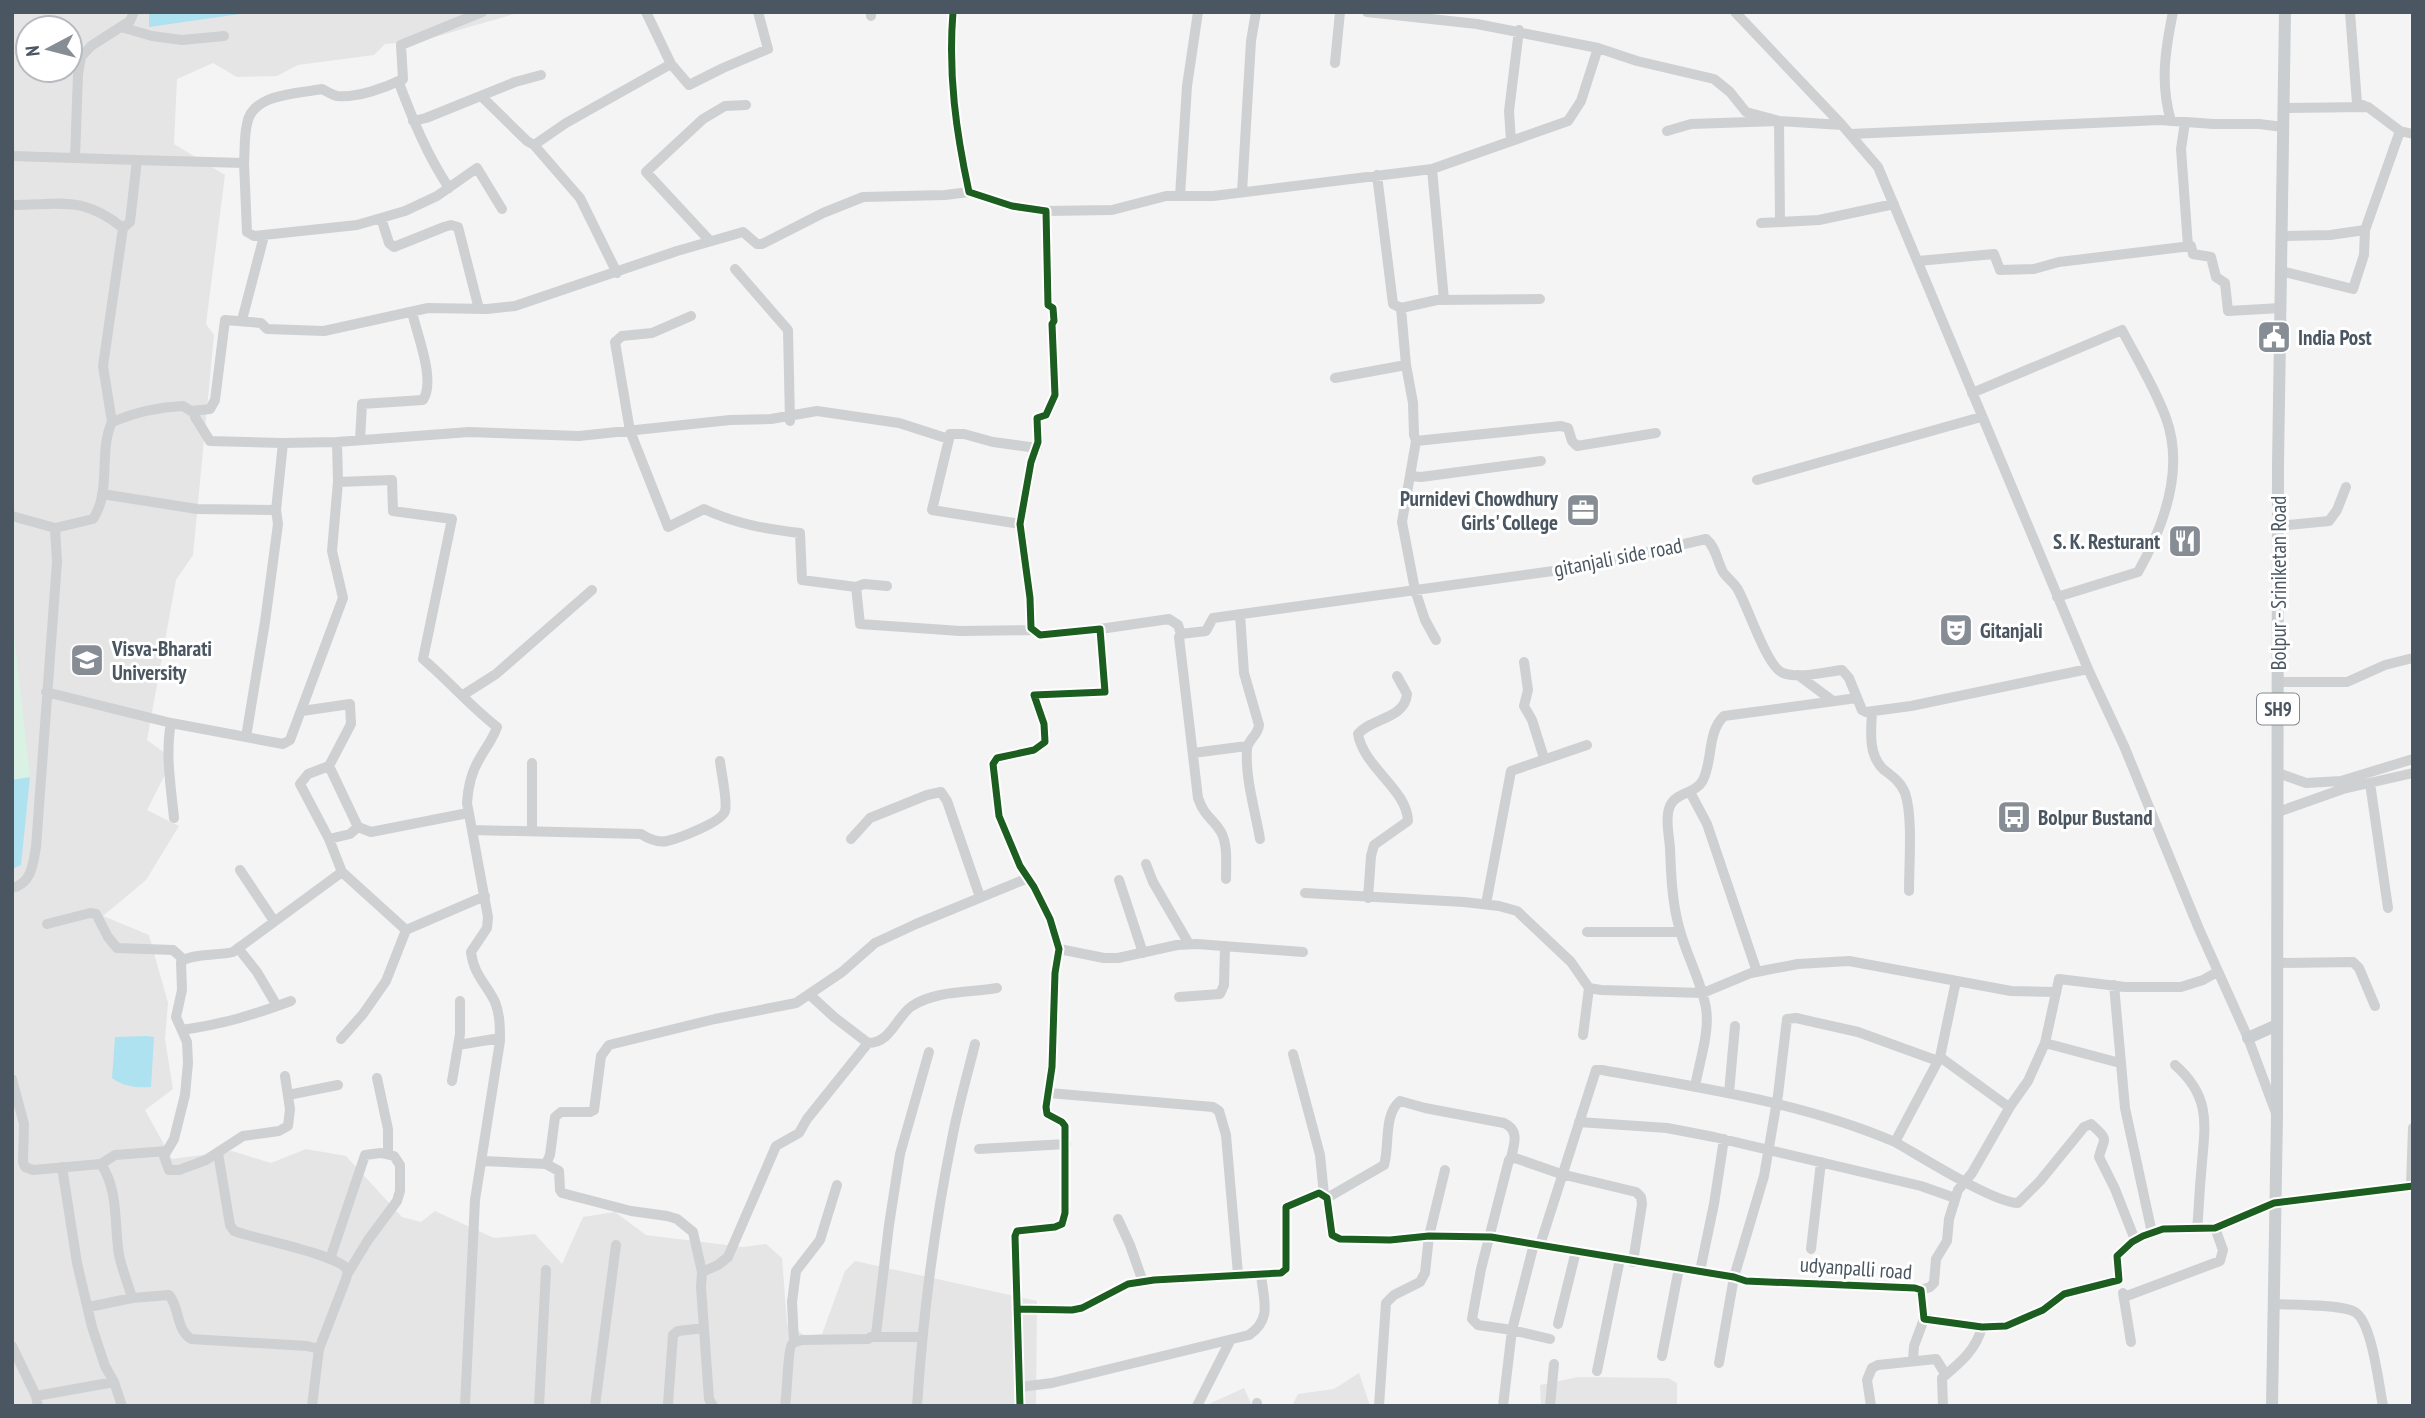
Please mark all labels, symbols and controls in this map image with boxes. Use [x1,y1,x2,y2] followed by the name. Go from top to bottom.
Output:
[14,14,84,84] north arrow
[20,45,45,58] text: N
[2255,318,2293,356] public building icon: India Post
[2298,324,2372,351] place label: India Post
[1400,485,1559,536] place label: Purnidevi Chowdhury Girls' College
[1564,491,1602,529] office icon: Purnidevi Chowdhury Girls' College
[2265,496,2292,670] street label: Bolpur - Sriniketan Road
[2166,522,2204,560] restaurant icon: S. K. Resturant
[2053,528,2160,555] place label: S. K. Resturant
[1552,531,1684,583] street label: gitanjali side road
[1937,611,1975,649] theatre icon: Gitanjali
[1980,617,2043,644] place label: Gitanjali
[111,635,212,686] place label: Visva-Bharati University
[68,641,106,679] school or university icon: Visva-Bharati University
[2257,694,2299,724] road number: SH9
[1995,798,2033,836] bus stop icon: Bolpur Bustand
[2038,804,2153,831] place label: Bolpur Bustand
[1799,1251,1913,1285] street label: udyanpalli road

